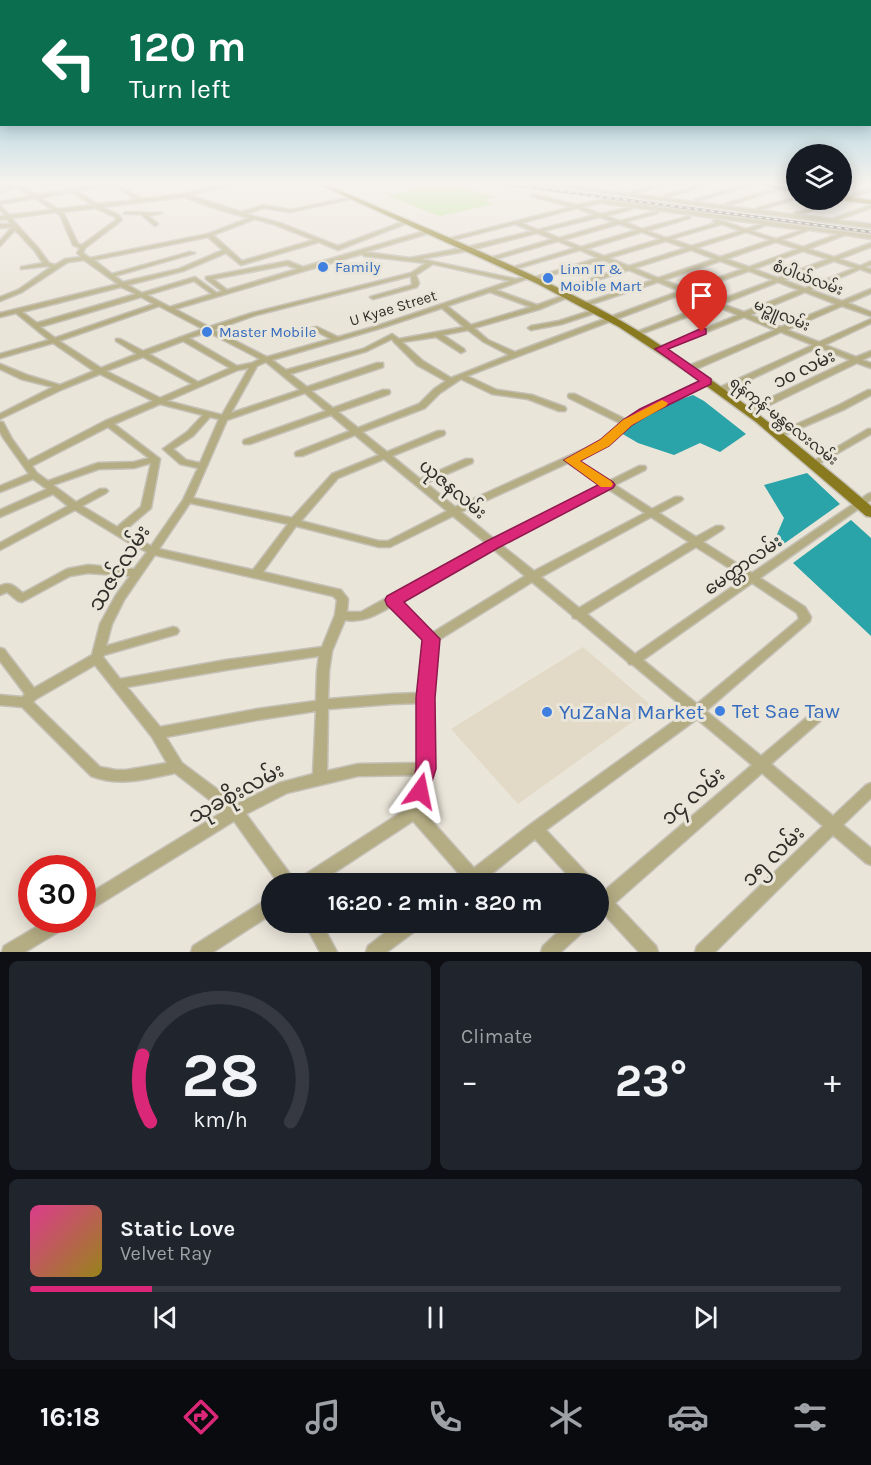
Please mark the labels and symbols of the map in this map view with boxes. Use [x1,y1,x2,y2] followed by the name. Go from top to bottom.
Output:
[770,256,846,299] street label: စံပါယ်လမ်း
[335,258,380,276] place label: Family
[316,260,330,274] marker: Family
[560,260,642,295] place label: Linn IT & Moible Mart
[676,270,727,332] pin
[541,271,555,285] marker: Linn IT & Moible Mart
[347,286,439,330] street label: U Kyae Street
[750,294,813,338] street label: မဉ္ဇူလမ်း
[219,323,316,341] place label: Master Mobile
[200,325,214,339] marker: Master Mobile
[769,343,838,393] street label: ၁၀ လမ်း
[724,372,842,471] street label: ရန်ကုန်-မန္တလေးလမ်း
[412,453,493,527] street label: ယုဇနလမ်း
[80,518,155,615] street label: သဇင်လမ်း
[699,528,789,603] street label: မေတ္တာလမ်း
[732,699,840,723] place label: Tet Sae Taw
[559,700,704,724] place label: YuZaNa Market
[713,704,727,718] marker: Tet Sae Taw
[540,705,554,719] marker: YuZaNa Market
[182,754,290,833] street label: သုခစိုးလမ်း
[388,759,452,823] position arrow
[654,759,733,834] street label: ၁၄ လမ်း
[734,818,813,895] street label: ၁၅ လမ်း
[18,855,96,933] speed limit sign: 30

